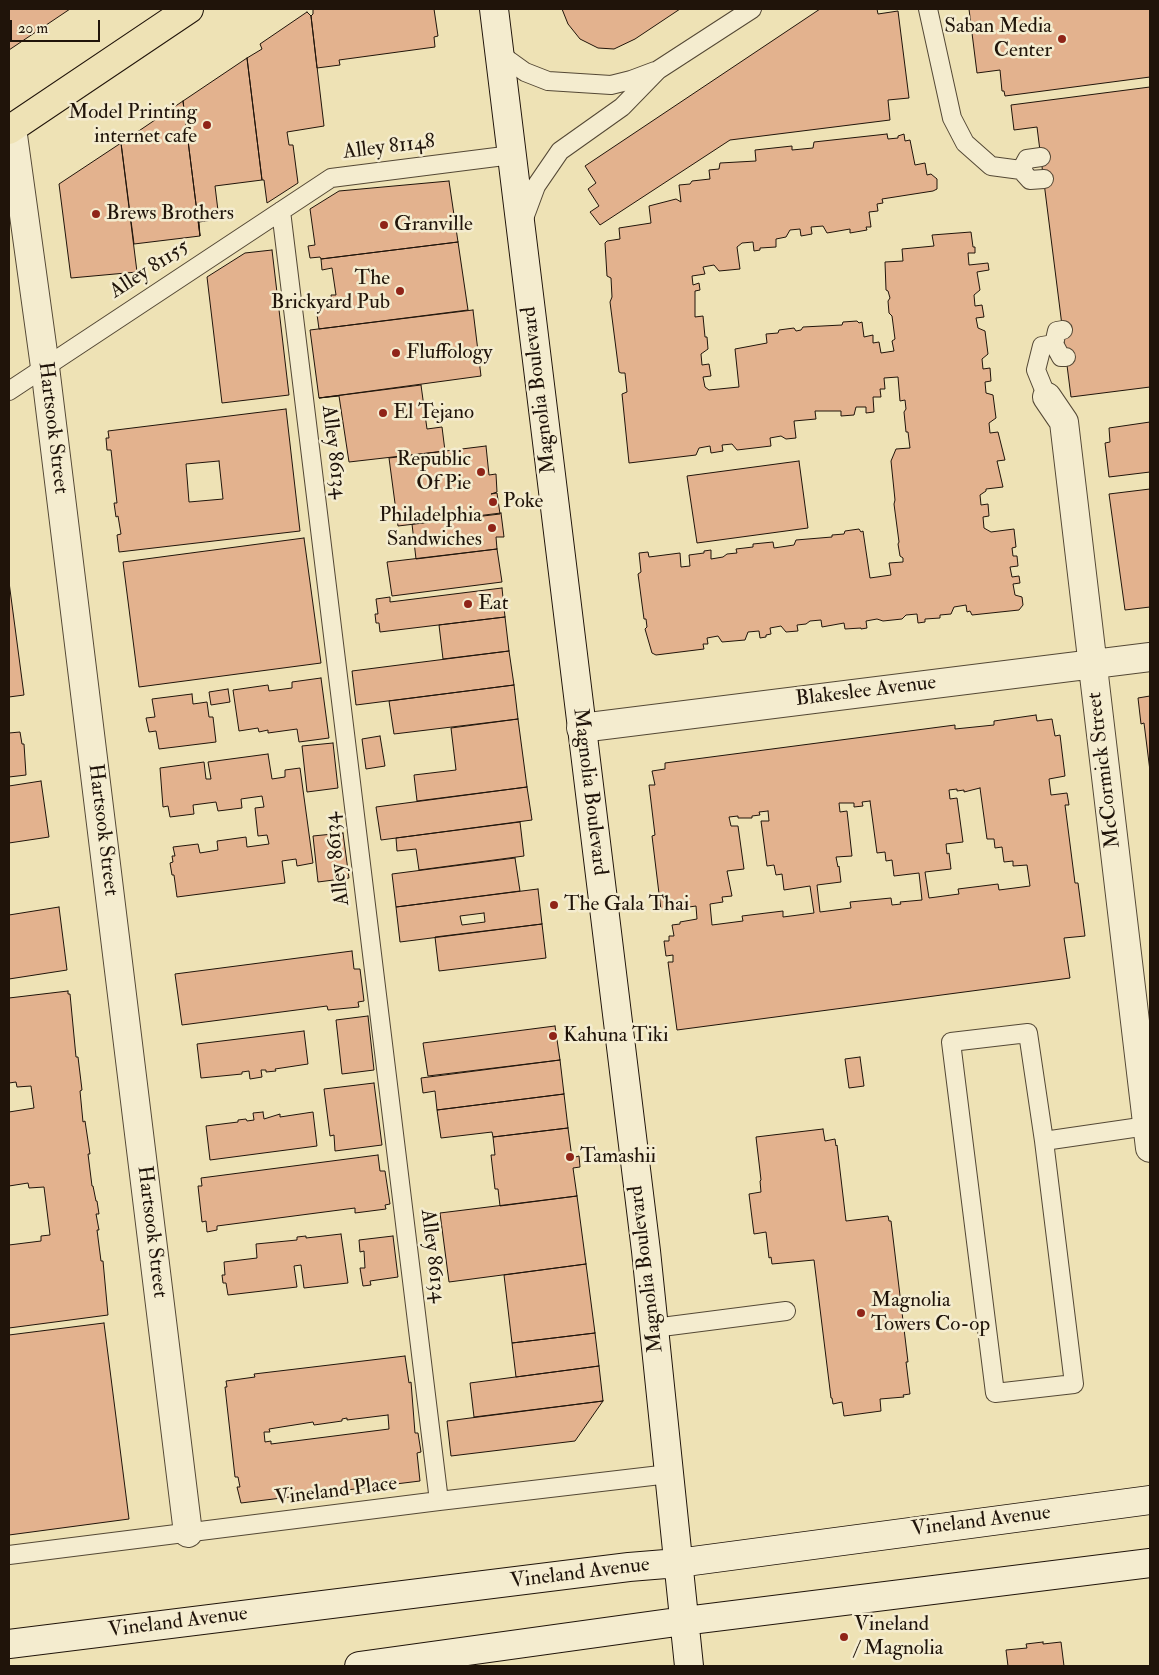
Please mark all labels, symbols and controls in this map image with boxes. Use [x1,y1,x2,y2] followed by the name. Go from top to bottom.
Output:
[12,10,102,42] scale bar
[944,14,1052,64] place label: Saban Media Center
[18,19,48,38] text: 20 m
[1056,33,1068,45] marker: Saban Media Center
[68,100,197,150] place label: Model Printing internet cafe
[201,119,213,131] marker: Model Printing internet cafe
[342,130,436,166] street label: Alley 81148
[106,201,234,227] place label: Brews Brothers
[90,208,102,220] marker: Brews Brothers
[394,212,473,238] place label: Granville
[378,219,390,231] marker: Granville
[106,235,194,305] street label: Alley 81155
[271,266,390,316] place label: The Brickyard Pub
[394,285,406,297] marker: The Brickyard Pub
[517,305,563,475] street label: Magnolia Boulevard
[406,340,493,366] place label: Fluffology
[390,347,402,359] marker: Fluffology
[31,361,73,495] street label: Hartsook Street
[393,400,474,426] place label: El Tejano
[315,404,351,500] street label: Alley 86134
[377,407,389,419] marker: El Tejano
[396,447,471,497] place label: Republic Of Pie
[475,466,487,478] marker: Republic Of Pie
[503,489,543,515] place label: Poke
[487,496,499,508] marker: Poke
[379,503,482,553] place label: Philadelphia Sandwiches
[486,522,498,534] marker: Philadelphia Sandwiches
[478,591,509,617] place label: Eat
[462,598,474,610] marker: Eat
[794,671,938,713] street label: Blakeslee Avenue
[1083,691,1127,849] street label: McCormick Street
[566,707,612,877] street label: Magnolia Boulevard
[81,763,123,897] street label: Hartsook Street
[320,811,356,907] street label: Alley 86134
[564,892,689,918] place label: The Gala Thai
[548,899,560,911] marker: The Gala Thai
[563,1023,668,1049] place label: Kahuna Tiki
[547,1030,559,1042] marker: Kahuna Tiki
[580,1144,656,1170] place label: Tamashii
[564,1151,576,1163] marker: Tamashii
[130,1165,172,1299] street label: Hartsook Street
[624,1184,670,1354] street label: Magnolia Boulevard
[414,1208,450,1304] street label: Alley 86134
[871,1288,990,1338] place label: Magnolia Towers Co-op
[855,1307,867,1319] marker: Magnolia Towers Co-op
[273,1472,399,1512] street label: Vineland Place
[910,1501,1052,1543] street label: Vineland Avenue
[509,1553,651,1595] street label: Vineland Avenue
[107,1602,249,1644] street label: Vineland Avenue
[854,1612,943,1662] place label: Vineland / Magnolia
[838,1631,850,1643] marker: Vineland / Magnolia

